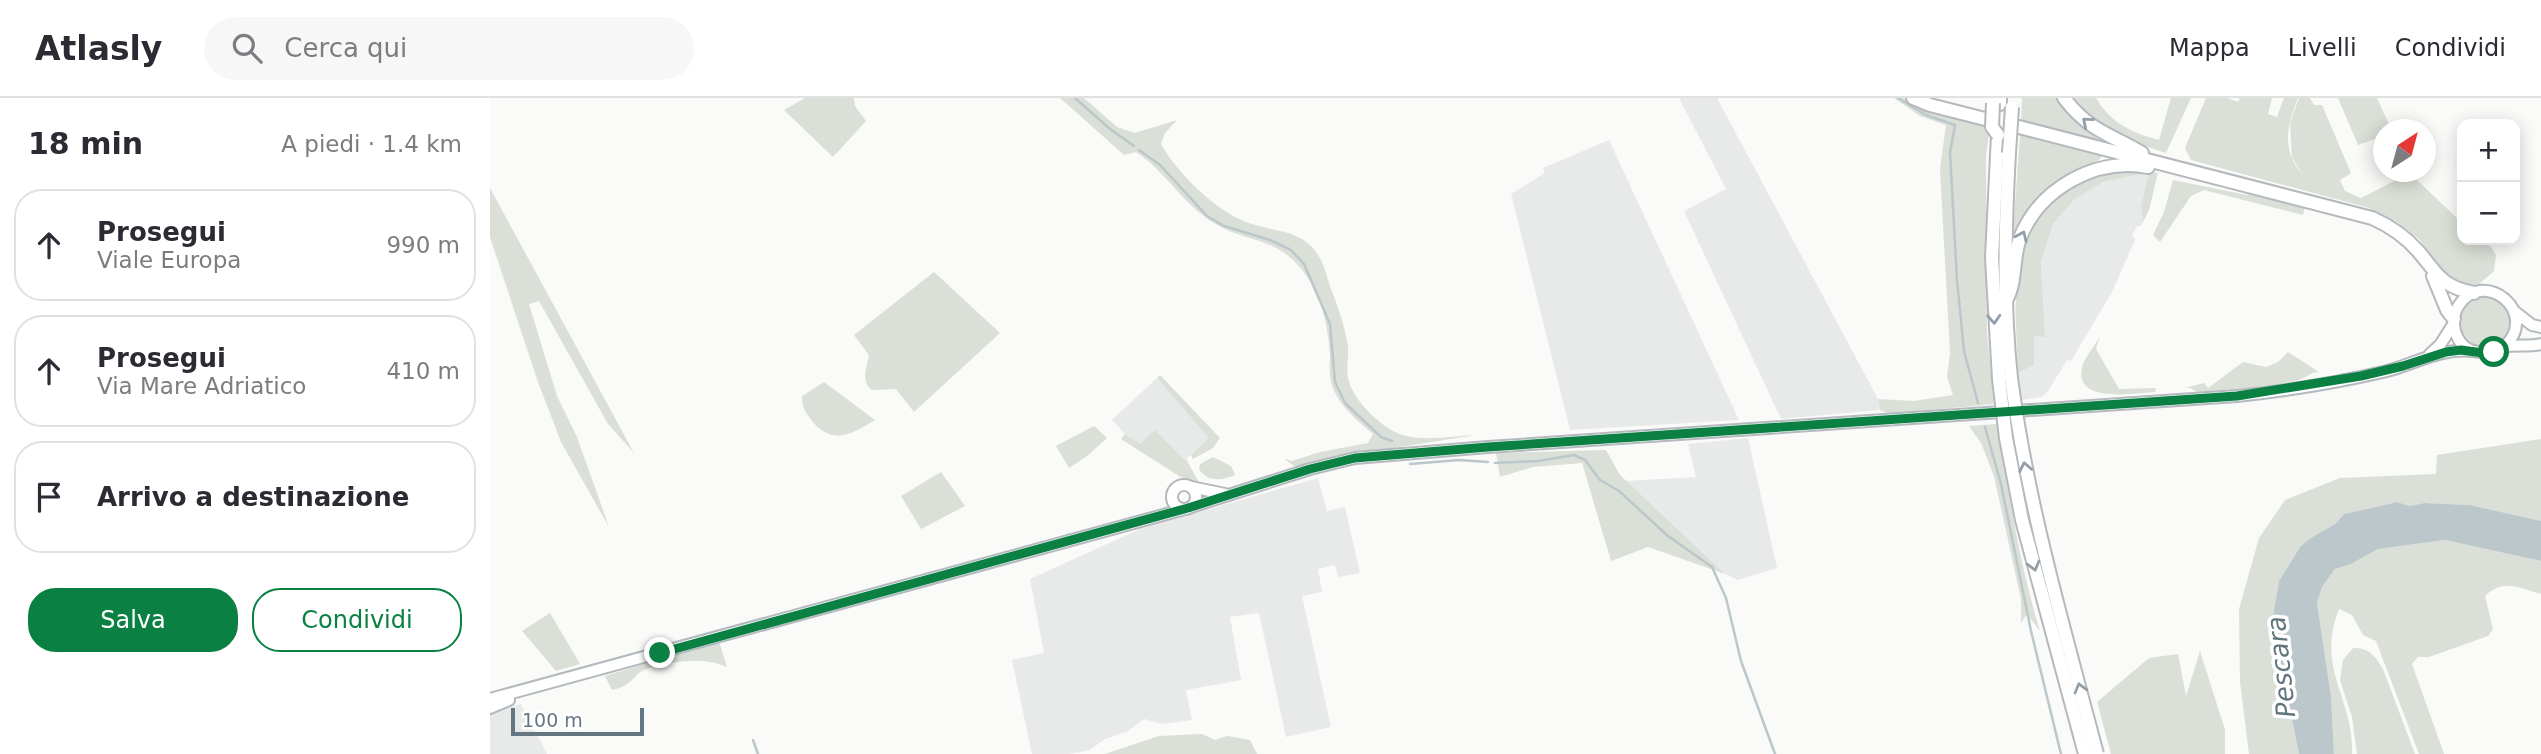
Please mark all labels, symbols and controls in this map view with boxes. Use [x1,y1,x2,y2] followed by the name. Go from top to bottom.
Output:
[204,17,694,80] search box
[35,29,162,68] text: Atlasly
[228,29,266,67] icon: search
[284,33,407,63] text: Cerca qui
[2169,34,2250,62] text: Mappa
[2288,34,2357,62] text: Livelli
[2395,34,2506,62] text: Condividi
[2082,117,2094,130] one-way arrow
[2373,119,2436,182] north arrow
[2457,119,2520,245] map controls
[2457,119,2520,182] button: +
[28,126,143,161] text: 18 min
[281,131,462,157] text: A piedi · 1.4 km
[2457,182,2520,245] button: −
[97,217,226,247] text: Prosegui
[30,226,68,264] icon: ahead
[2014,231,2028,243] one-way arrow
[386,232,460,258] text: 990 m
[97,247,241,273] text: Viale Europa
[1987,314,2002,325] one-way arrow
[2478,336,2509,367] route start
[97,343,226,373] text: Prosegui
[30,352,68,390] icon: ahead
[386,358,460,384] text: 410 m
[97,373,306,399] text: Via Mare Adriatico
[2018,461,2033,473] one-way arrow
[30,478,68,516] icon: arrive
[97,482,409,512] text: Arrivo a destinazione
[2026,560,2041,572] one-way arrow
[28,588,238,652] button: Salva
[252,588,462,652] button: Condividi
[2261,615,2301,719] water label: Pescara
[644,637,675,668] route end
[2074,682,2088,694] one-way arrow
[511,705,644,737] scale bar
[522,709,583,731] text: 100 m

